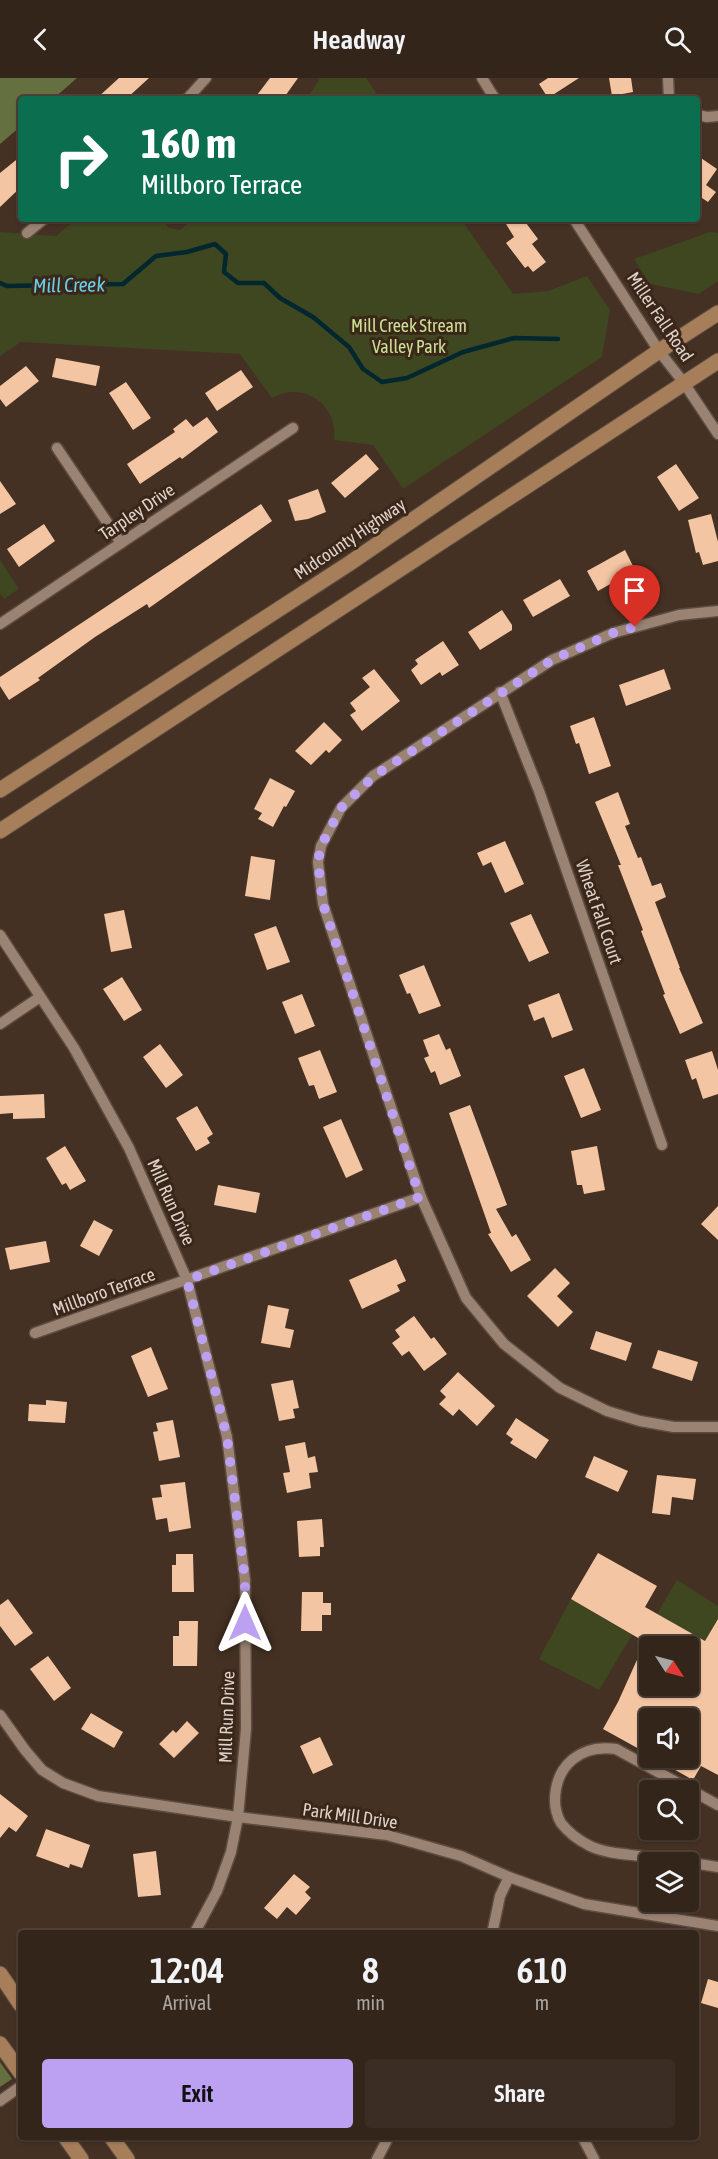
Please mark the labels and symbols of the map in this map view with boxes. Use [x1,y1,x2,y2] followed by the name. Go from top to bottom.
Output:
[623,268,698,365] street label: Miller Fall Road
[33,272,105,297] water label: Mill Creek
[351,315,467,357] park label: Mill Creek Stream Valley Park
[95,479,178,544] street label: Tarpley Drive
[290,494,409,584] street label: Midcounty Highway
[609,565,660,627] pin
[572,857,627,967] street label: Wheat Fall Court
[143,1155,200,1248] street label: Mill Run Drive
[50,1263,158,1320] street label: Millboro Terrace
[213,1591,277,1655] position arrow
[639,1636,699,1696] north arrow
[214,1671,239,1763] street label: Mill Run Drive
[301,1798,399,1833] street label: Park Mill Drive

